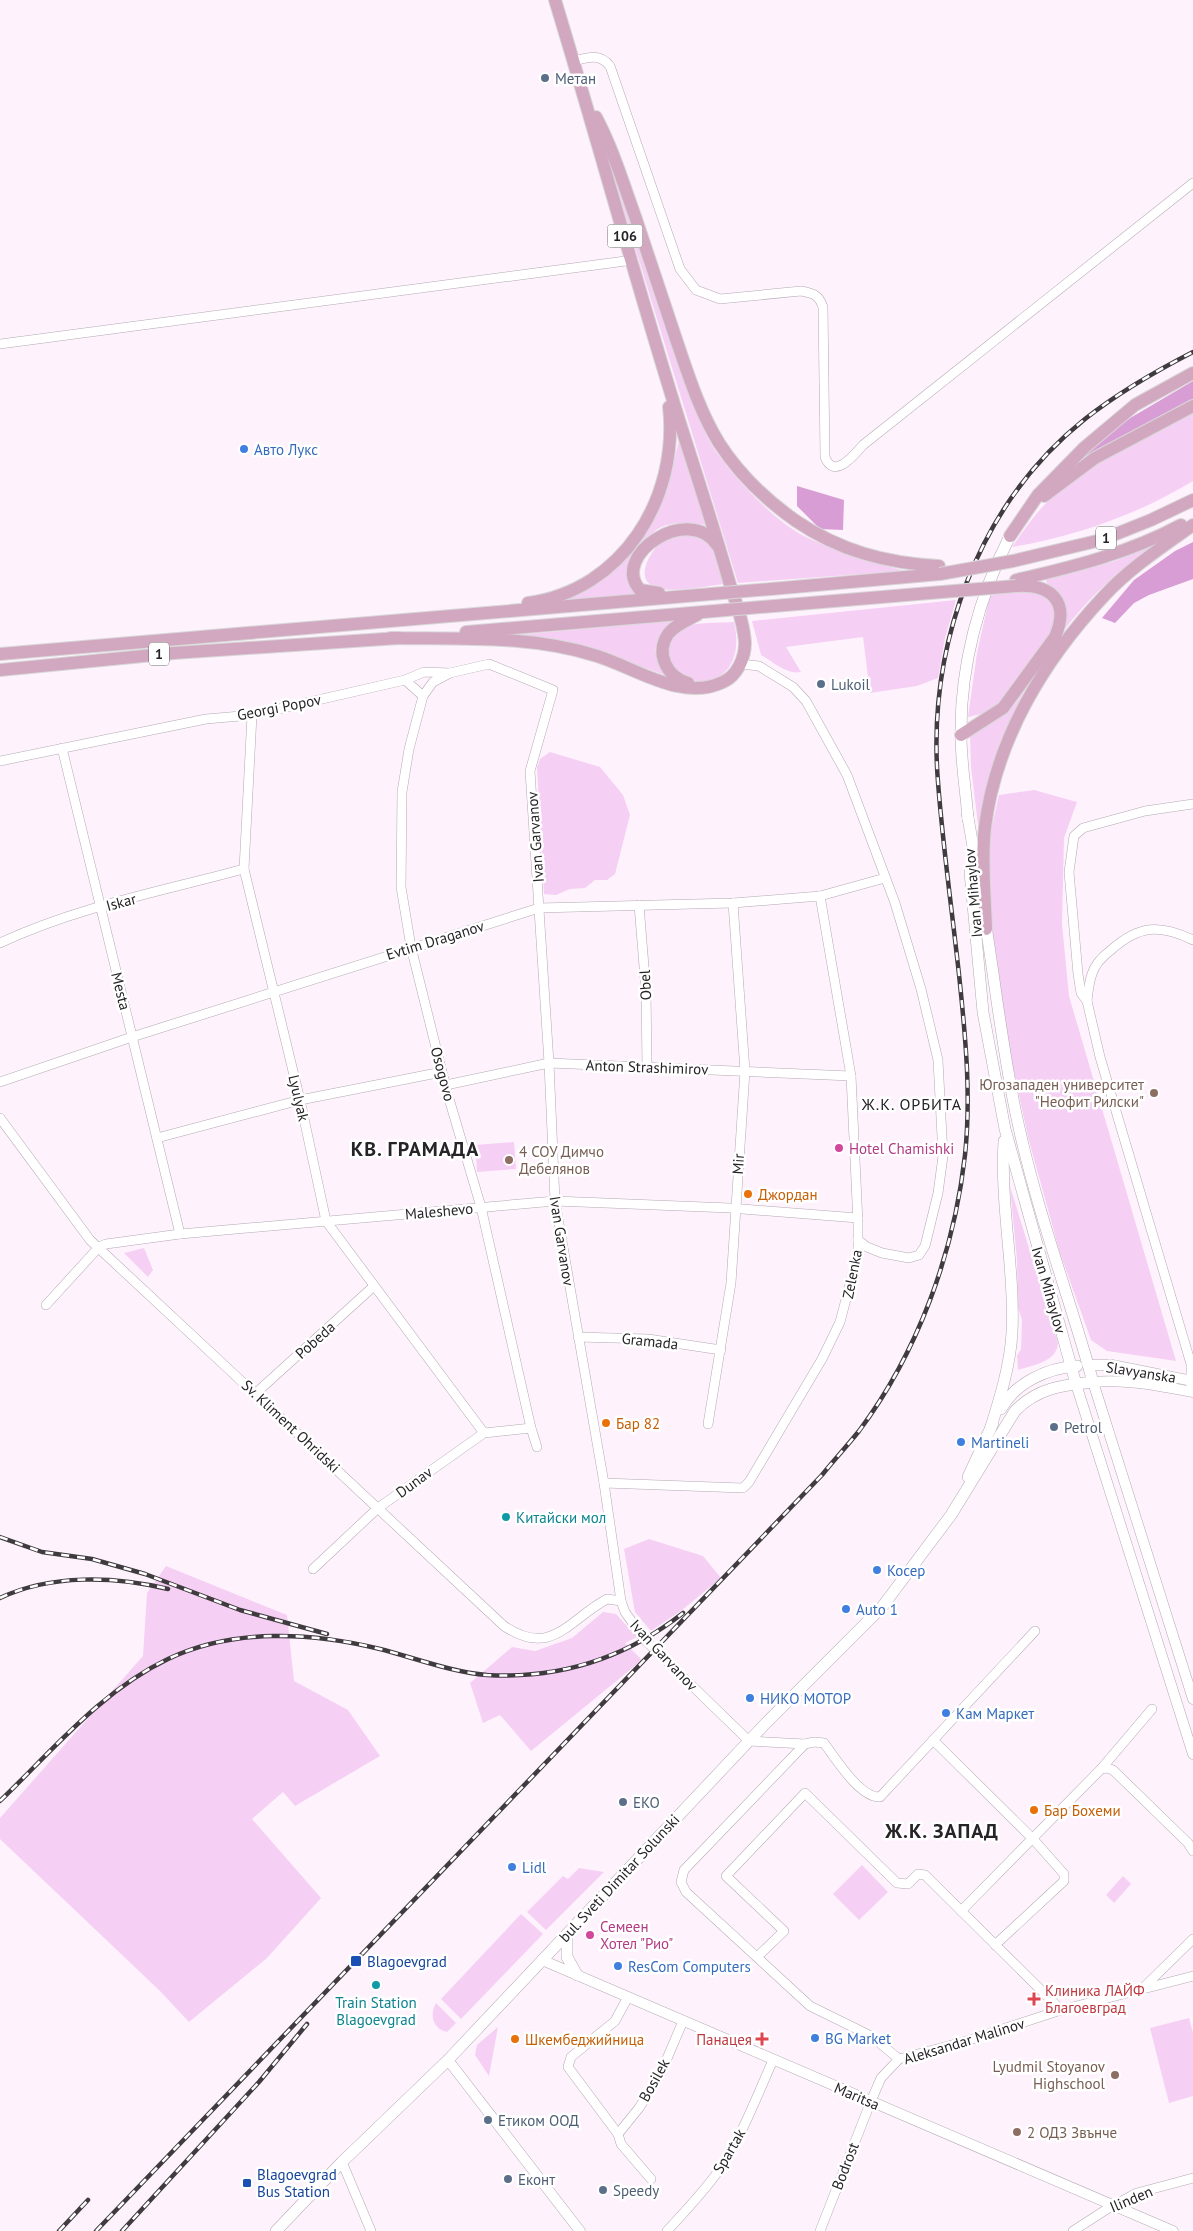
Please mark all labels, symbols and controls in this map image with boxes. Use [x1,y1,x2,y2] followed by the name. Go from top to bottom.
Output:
[555,69,596,88] place label: Метан
[539,72,551,84] marker: Метан
[608,225,642,248] road number: 106
[254,440,318,459] place label: Авто Лукс
[238,443,250,455] marker: Авто Лукс
[1096,526,1116,550] road number: 1
[149,642,169,666] road number: 1
[831,675,871,694] place label: Lukoil
[815,678,827,690] marker: Lukoil
[235,689,323,724] street label: Georgi Popov
[522,790,548,883] street label: Ivan Garvanov
[960,847,986,938] street label: Ivan Mihaylov
[104,889,138,915] street label: Iskar
[384,916,487,964] street label: Evtim Draganov
[635,969,655,1001] street label: Obel
[107,970,135,1012] street label: Mesta
[427,1045,459,1103] street label: Osogovo
[585,1055,709,1079] street label: Anton Strashimirov
[284,1073,314,1124] street label: Lyulyak
[979,1075,1144,1111] place label: Югозападен университет "Неофит Рилски"
[1148,1087,1160,1099] marker: Югозападен университет "Неофит Рилски"
[861,1094,962,1114] district label: Ж.К. ОРБИТА
[351,1136,479,1162] district label: КВ. ГРАМАДА
[849,1139,954,1158] place label: Hotel Chamishki
[519,1142,604,1178] place label: 4 СОУ Димчо Дебелянов
[833,1142,845,1154] marker: Hotel Chamishki
[728,1153,748,1175] street label: Mir
[503,1154,515,1166] marker: 4 СОУ Димчо Дебелянов
[758,1185,818,1204] place label: Джордан
[742,1188,754,1200] marker: Джордан
[546,1195,579,1288] street label: Ivan Garvanov
[404,1199,474,1223] street label: Maleshevo
[1028,1244,1071,1336] street label: Ivan Mihaylov
[838,1248,866,1300] street label: Zelenka
[291,1317,339,1363] street label: Pobeda
[621,1329,679,1353] street label: Gramada
[1105,1357,1177,1387] street label: Slavyanska
[238,1375,344,1477] street label: Sv. Kliment Ohridski
[616,1414,660,1433] place label: Бар 82
[600,1417,612,1429] marker: Бар 82
[1064,1418,1103,1437] place label: Petrol
[1048,1421,1060,1433] marker: Petrol
[971,1433,1029,1452] place label: Martineli
[955,1436,967,1448] marker: Martineli
[392,1462,437,1502] street label: Dunav
[516,1508,606,1527] place label: Китайски мол
[500,1511,512,1523] marker: Китайски мол
[887,1561,925,1580] place label: Косер
[871,1564,883,1576] marker: Косер
[856,1600,898,1619] place label: Auto 1
[840,1603,852,1615] marker: Auto 1
[626,1615,702,1695] street label: Ivan Garvanov
[760,1689,851,1708] place label: НИКО МОТОР
[744,1692,756,1704] marker: НИКО МОТОР
[956,1704,1034,1723] place label: Кам Маркет
[940,1707,952,1719] marker: Кам Маркет
[633,1793,660,1812] place label: EKO
[617,1796,629,1808] marker: EKO
[1044,1801,1121,1820] place label: Бар Бохеми
[1028,1804,1040,1816] marker: Бар Бохеми
[555,1810,683,1946] street label: bul. Sveti Dimitar Solunski
[884,1818,999,1844] district label: Ж.К. ЗАПАД
[522,1858,547,1877] place label: Lidl
[506,1861,518,1873] marker: Lidl
[600,1917,673,1953] place label: Семеен Хотел "Рио"
[584,1929,596,1941] marker: Семеен Хотел "Рио"
[367,1952,447,1971] place label: Blagoevgrad
[349,1954,363,1968] marker: Blagoevgrad
[628,1957,751,1976] place label: ResCom Computers
[612,1960,624,1972] marker: ResCom Computers
[370,1979,382,1991] marker: Train Station Blagoevgrad
[1045,1981,1145,2017] place label: Клиника ЛАЙФ Благоевград
[1027,1992,1041,2006] marker: Клиника ЛАЙФ Благоевград
[335,1993,417,2029] place label: Train Station Blagoevgrad
[901,2013,1028,2068] street label: Aleksandar Malinov
[825,2029,891,2048] place label: BG Market
[525,2030,644,2049] place label: Шкембеджийница
[696,2030,752,2049] place label: Панацея
[809,2032,821,2044] marker: BG Market
[509,2033,521,2045] marker: Шкембеджийница
[756,2033,768,2045] marker: Панацея
[634,2054,674,2105] street label: Bosilek
[993,2057,1106,2093] place label: Lyudmil Stoyanov Highschool
[1109,2069,1121,2081] marker: Lyudmil Stoyanov Highschool
[832,2078,882,2114] street label: Maritsa
[498,2111,579,2130] place label: Етиком ООД
[482,2114,494,2126] marker: Етиком ООД
[1027,2123,1117,2142] place label: 2 ОДЗ Звънче
[709,2124,750,2177] street label: Spartak
[1011,2126,1023,2138] marker: 2 ОДЗ Звънче
[827,2140,863,2192] street label: Bodrost
[257,2165,337,2201] place label: Blagoevgrad Bus Station
[518,2170,555,2189] place label: Еконт
[502,2173,514,2185] marker: Еконт
[241,2177,253,2189] marker: Blagoevgrad Bus Station
[613,2181,659,2200] place label: Speedy
[1107,2181,1155,2217] street label: Ilinden
[597,2184,609,2196] marker: Speedy

